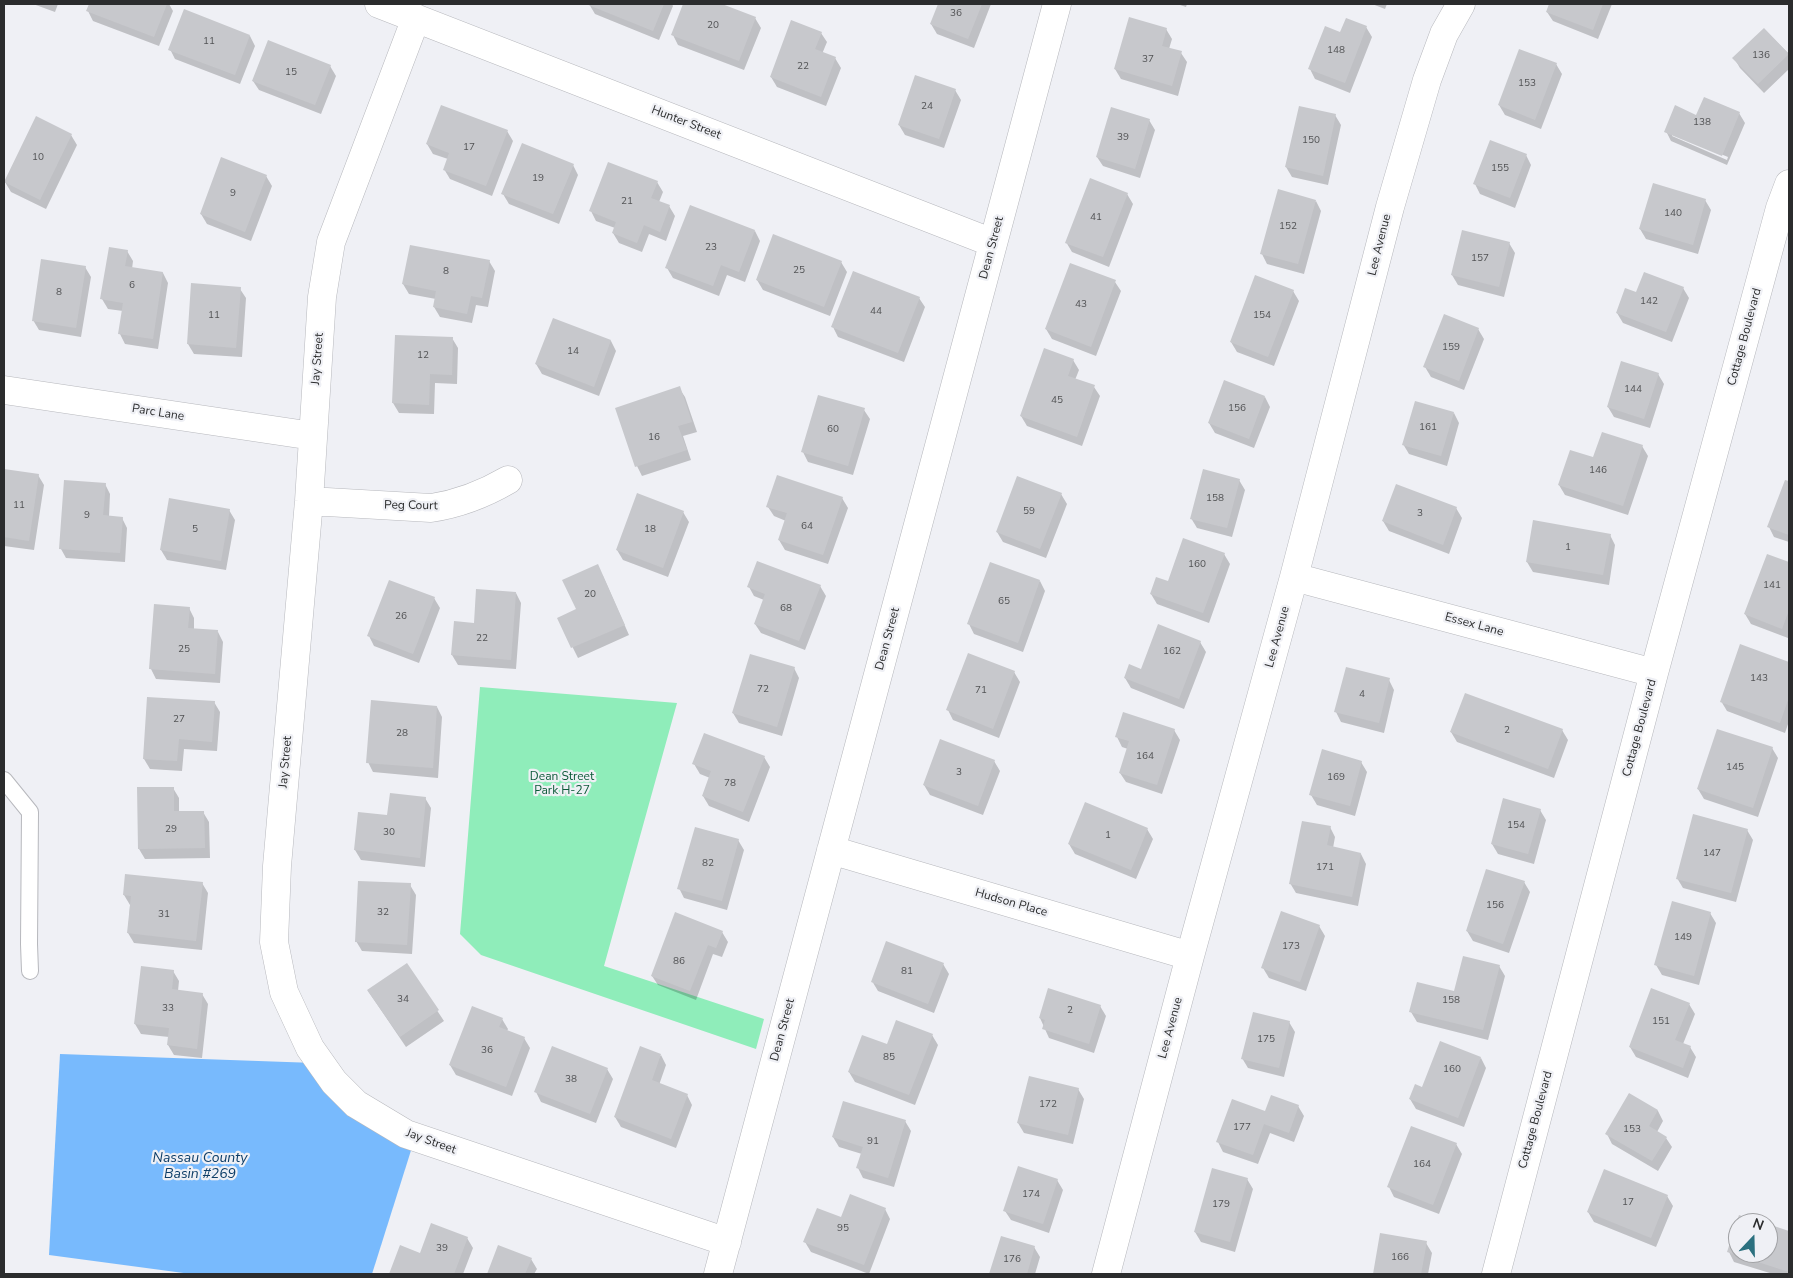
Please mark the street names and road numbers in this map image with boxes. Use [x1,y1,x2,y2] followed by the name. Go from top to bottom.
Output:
[649,103,723,143] street label: Hunter Street
[1365,213,1395,277] street label: Lee Avenue
[977,215,1007,281] street label: Dean Street
[1725,287,1765,387] street label: Cottage Boulevard
[309,332,327,386] street label: Jay Street
[131,402,185,424] street label: Parc Lane
[384,498,438,514] street label: Peg Court
[1263,605,1293,669] street label: Lee Avenue
[873,606,903,672] street label: Dean Street
[1443,610,1505,640] street label: Essex Lane
[1620,678,1660,778] street label: Cottage Boulevard
[277,735,295,789] street label: Jay Street
[973,886,1049,920] street label: Hudson Place
[1156,996,1186,1060] street label: Lee Avenue
[768,997,798,1063] street label: Dean Street
[1516,1070,1556,1170] street label: Cottage Boulevard
[404,1126,458,1158] street label: Jay Street

